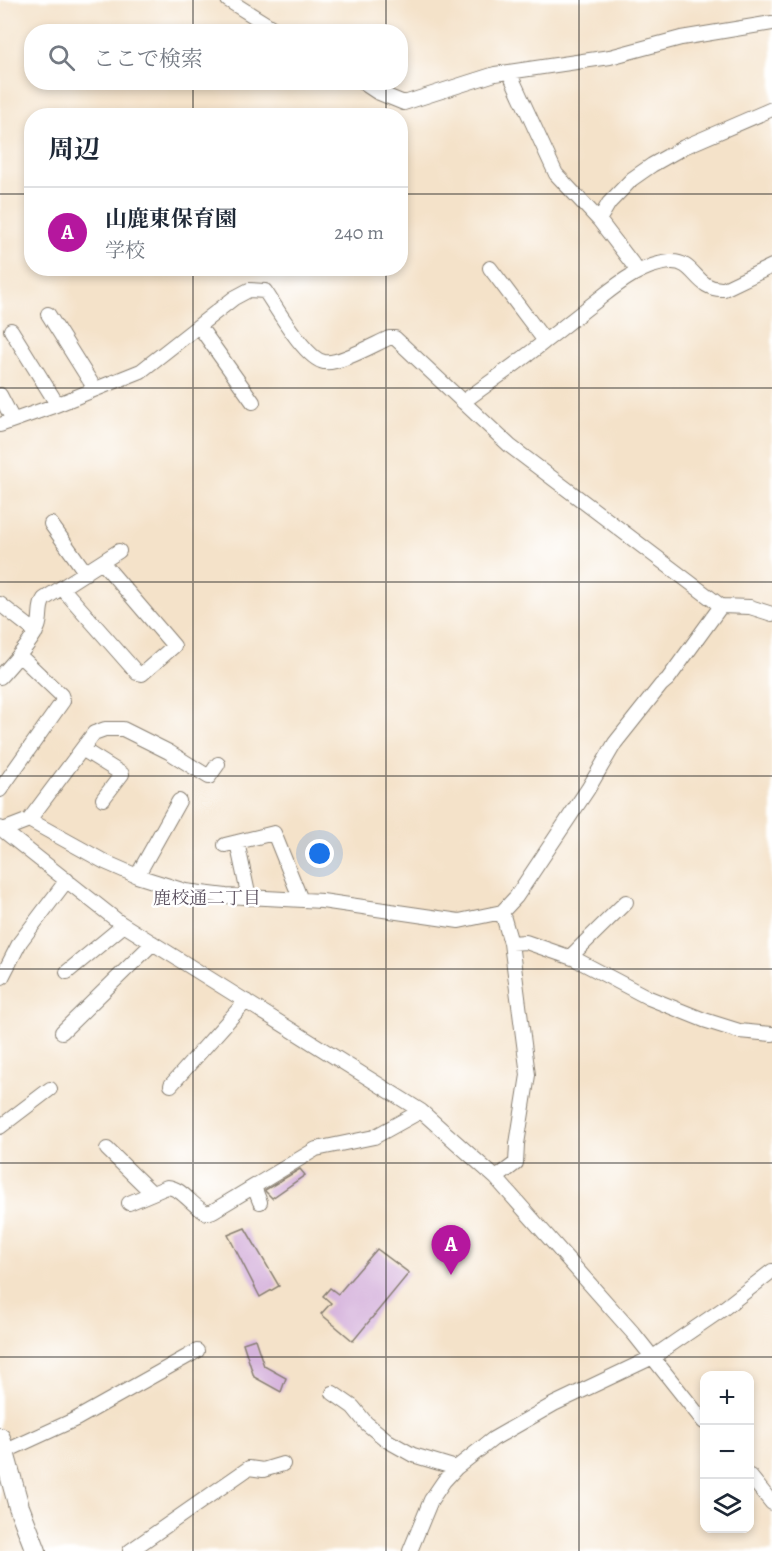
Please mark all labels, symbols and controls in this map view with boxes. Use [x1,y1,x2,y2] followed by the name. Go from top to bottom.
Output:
[24,24,408,90] search box
[45,41,78,74] icon: search
[93,44,203,74] text: ここで検索
[48,132,100,167] text: 周辺
[105,204,237,234] text: 山鹿東保育園
[61,219,74,246] text: A
[334,219,384,246] text: 240 m
[105,237,145,264] text: 学校
[305,839,334,868] your location
[153,886,261,910] district label: 鹿校通二丁目
[432,1226,470,1275] pin: A
[700,1371,754,1533] map controls
[700,1371,754,1425] button: +
[700,1425,754,1479] button: −
[700,1479,754,1533] button: layers

